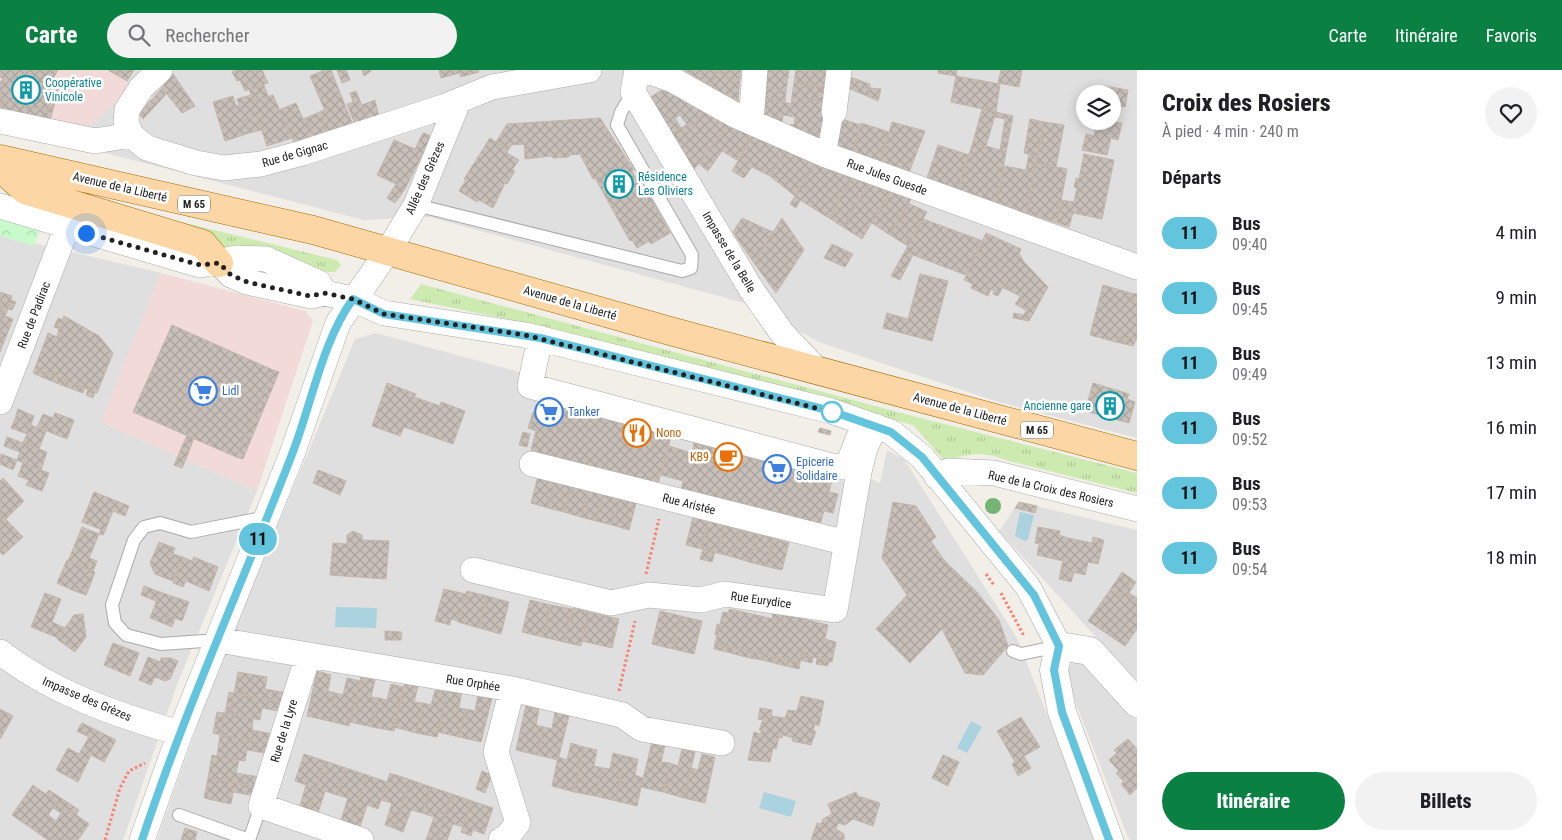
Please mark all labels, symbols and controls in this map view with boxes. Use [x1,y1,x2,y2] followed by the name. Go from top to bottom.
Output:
[107,13,457,58] search box
[25,21,77,49] text: Carte
[125,21,153,49] icon: search
[165,24,249,47] text: Rechercher
[1328,25,1367,46] text: Carte
[1395,25,1458,46] text: Itinéraire
[1486,25,1537,46] text: Favoris
[11,75,41,105] building icon: Coopérative Vinicole
[45,76,102,104] place label: Coopérative Vinicole
[1076,85,1121,130] map controls
[1076,85,1121,130] button: layers
[1485,87,1537,139] button: heart
[1162,89,1331,117] text: Croix des Rosiers
[1162,122,1299,141] text: À pied · 4 min · 240 m
[261,138,330,170] street label: Rue de Gignac
[403,139,447,217] street label: Allée des Grèzes
[845,156,929,198] street label: Rue Jules Guesde
[1162,166,1221,189] text: Départs
[72,169,169,205] street label: Avenue de la Liberté
[604,169,634,199] building icon: Résidence Les Oliviers
[638,170,693,198] place label: Résidence Les Oliviers
[178,196,210,212] road number: M 65
[699,209,759,295] street label: Impasse de la Belle
[1232,212,1261,235] text: Bus
[74,221,99,246] your location
[1495,221,1537,244] text: 4 min
[1180,222,1199,243] text: 11
[1232,235,1267,254] text: 09:40
[1232,277,1261,300] text: Bus
[15,279,53,350] street label: Rue de Padirac
[522,283,618,323] street label: Avenue de la Liberté
[1495,286,1537,309] text: 9 min
[1180,287,1199,308] text: 11
[1232,300,1267,319] text: 09:45
[1232,342,1261,365] text: Bus
[1486,351,1537,374] text: 13 min
[1180,352,1199,373] text: 11
[1232,365,1267,384] text: 09:49
[188,376,218,406] supermarket icon: Lidl
[222,384,239,398] place label: Lidl
[912,390,1009,428] street label: Avenue de la Liberté
[1095,391,1125,421] building icon: Ancienne gare
[534,397,564,427] supermarket icon: Tanker
[1024,399,1091,413] place label: Ancienne gare
[821,401,843,423] unlabelled marker
[568,405,600,419] place label: Tanker
[1232,407,1261,430] text: Bus
[1486,416,1537,439] text: 16 min
[1180,417,1199,438] text: 11
[622,418,652,448] restaurant icon: Nono
[1021,422,1053,438] road number: M 65
[656,426,681,440] place label: Nono
[1232,430,1267,449] text: 09:52
[713,442,743,472] cafe icon: KB9
[690,450,709,464] place label: KB9
[762,454,792,484] supermarket icon: Epicerie Solidaire
[796,455,838,483] place label: Epicerie Solidaire
[987,468,1115,510] street label: Rue de la Croix des Rosiers
[1232,472,1261,495] text: Bus
[1486,481,1537,504] text: 17 min
[1180,482,1199,503] text: 11
[661,491,717,517] street label: Rue Aristée
[1232,495,1267,514] text: 09:53
[236,523,280,555] line badge: 11
[249,528,267,549] text: 11
[1232,537,1261,560] text: Bus
[1486,546,1537,569] text: 18 min
[1180,547,1199,568] text: 11
[1232,560,1267,579] text: 09:54
[730,589,792,611] street label: Rue Eurydice
[445,672,501,694] street label: Rue Orphée
[40,674,134,724] street label: Impasse des Grèzes
[268,697,300,764] street label: Rue de la Lyre
[1162,772,1345,830] button: Itinéraire
[1355,772,1537,830] button: Billets

